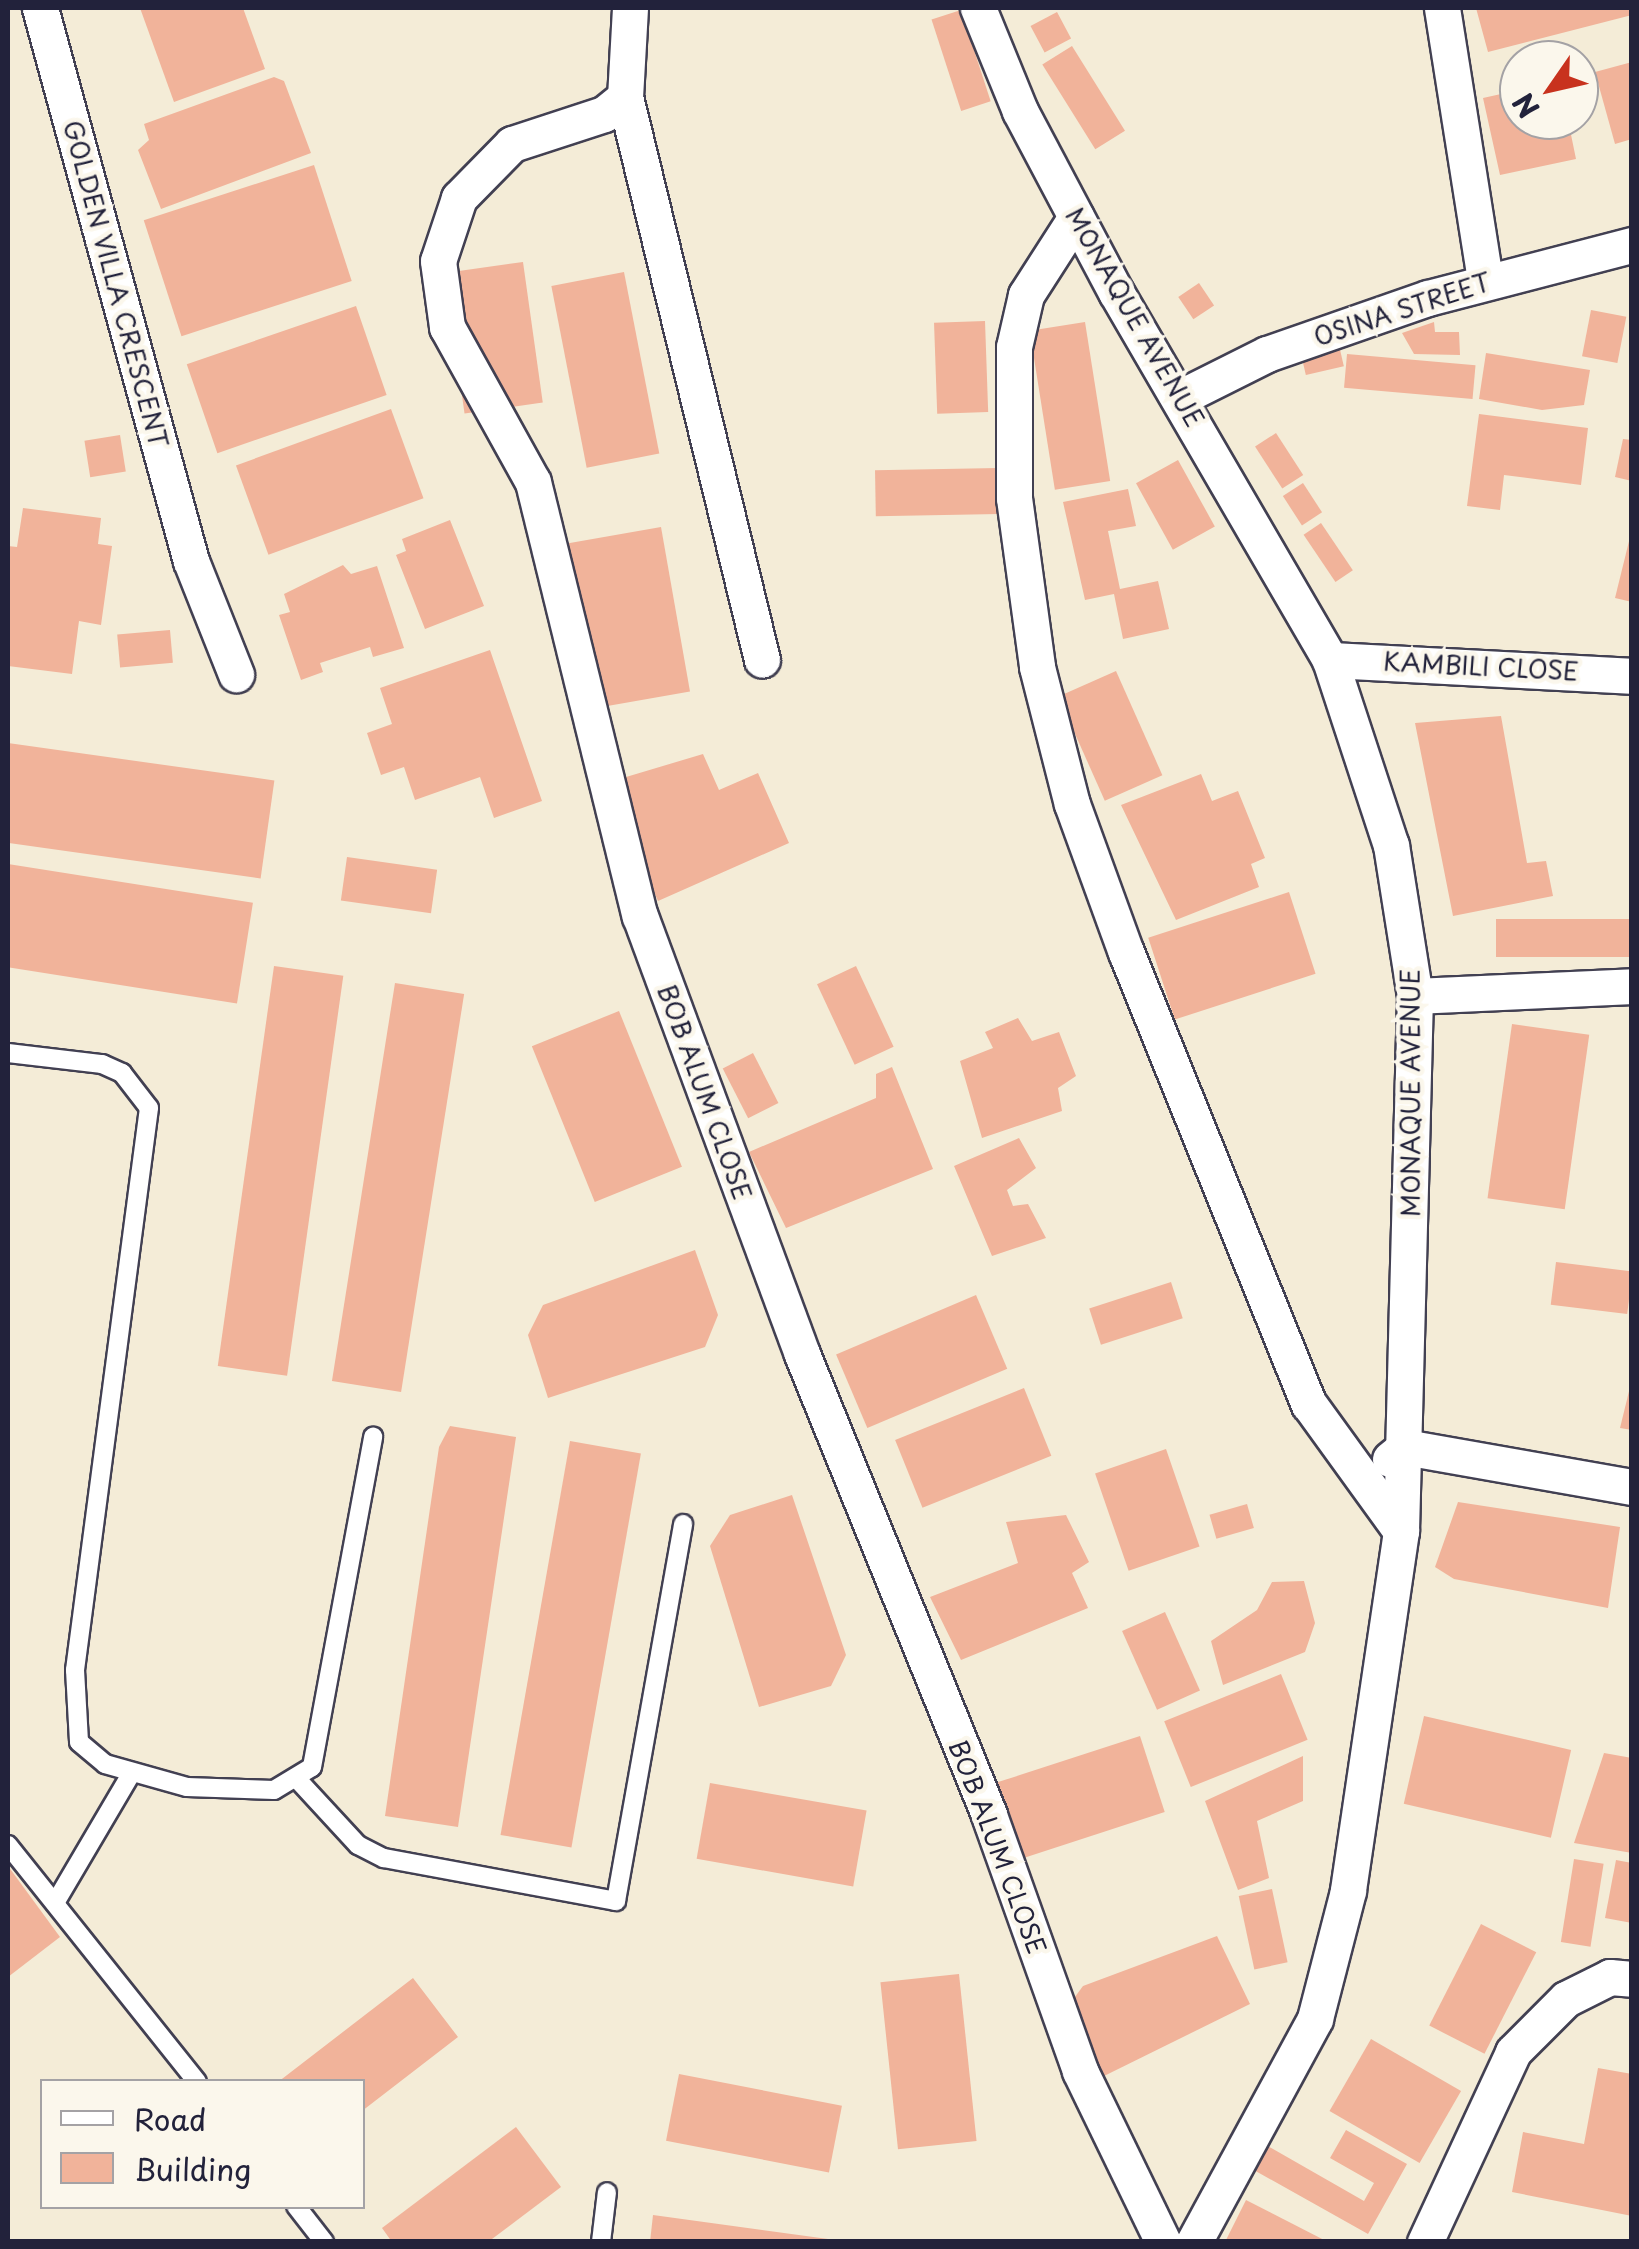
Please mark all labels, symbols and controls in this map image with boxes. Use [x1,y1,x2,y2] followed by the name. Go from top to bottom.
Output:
[1499,40,1599,140] north arrow
[1501,85,1549,127] text: N
[58,118,174,450] street label: GOLDEN VILLA CRESCENT
[1060,202,1210,432] street label: MONAQUE AVENUE
[1308,266,1496,352] street label: OSINA STREET
[1381,646,1581,686] street label: KAMBILI CLOSE
[1395,969,1425,1217] street label: MONAQUE AVENUE
[651,978,759,1206] street label: BOB ALUM CLOSE
[943,1734,1053,1960] street label: BOB ALUM CLOSE
[40,2079,365,2209] legend
[134,2096,207,2141] text: Road
[134,2146,251,2191] text: Building

